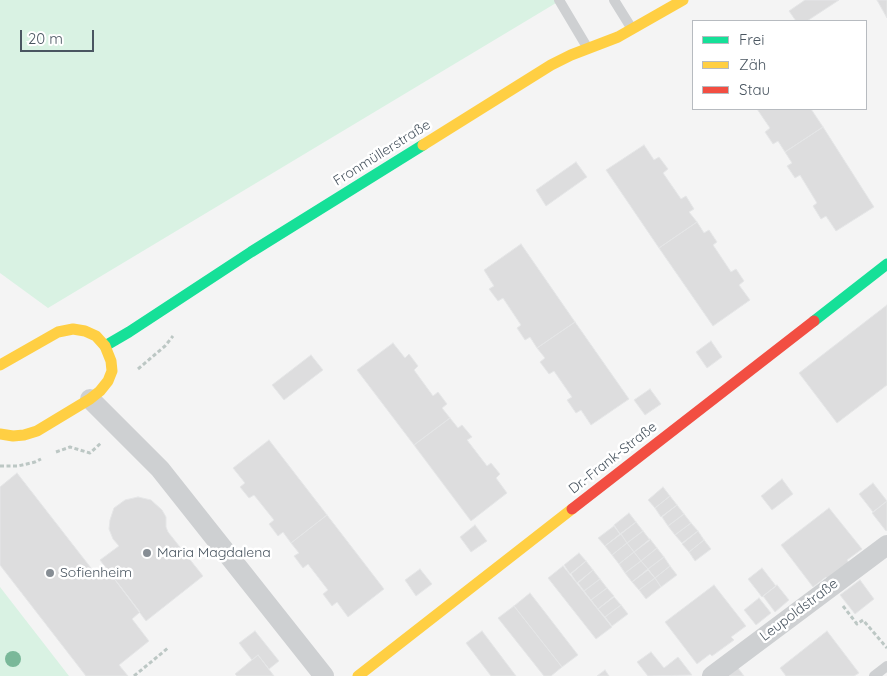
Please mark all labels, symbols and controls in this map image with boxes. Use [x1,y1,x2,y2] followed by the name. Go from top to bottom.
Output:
[22,20,96,52] scale bar
[692,20,867,110] legend
[28,29,63,48] text: 20 m
[739,30,765,49] text: Frei
[739,55,766,74] text: Zäh
[739,80,770,99] text: Stau
[330,116,434,190] street label: Fronmüllerstraße
[566,418,660,498] street label: Dr.-Frank-Straße
[157,545,271,561] place label: Maria Magdalena
[141,547,153,559] marker: Maria Magdalena
[60,565,132,581] place label: Sofienheim
[44,567,56,579] marker: Sofienheim
[757,575,841,645] street label: Leupoldstraße

